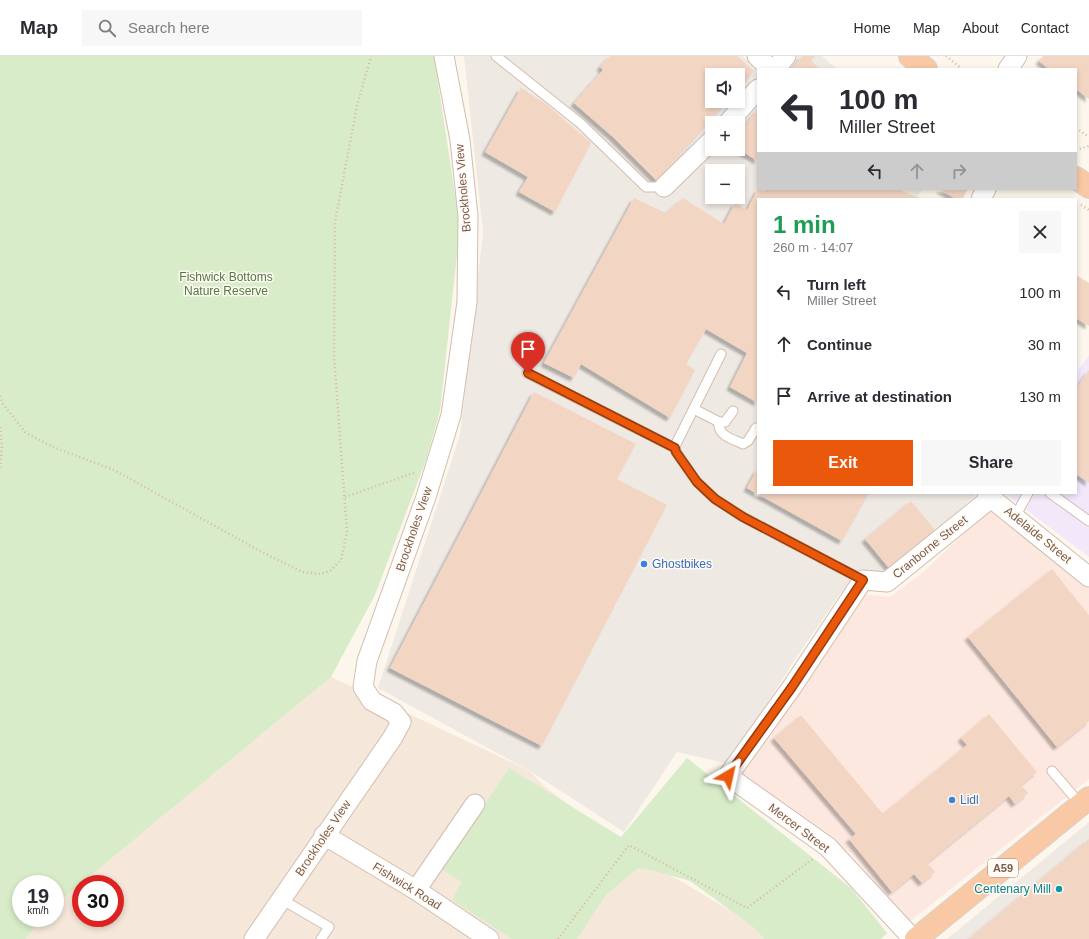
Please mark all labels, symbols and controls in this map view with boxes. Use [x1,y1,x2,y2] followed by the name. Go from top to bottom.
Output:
[82,10,362,46] search box
[20,17,58,38] text: Map
[96,17,118,39] icon: search
[128,19,210,36] text: Search here
[854,20,891,36] text: Home
[913,20,940,36] text: Map
[962,20,999,36] text: About
[1021,20,1069,36] text: Contact
[705,68,745,204] map controls
[705,68,745,108] button: sound
[773,84,825,136] icon: left
[839,84,918,115] text: 100 m
[705,116,745,156] button: +
[839,117,935,137] text: Miller Street
[452,143,474,233] street label: Brockholes View
[864,160,886,182] icon: left
[906,160,928,182] icon: ahead
[948,160,970,182] icon: right
[705,164,745,204] button: −
[773,211,836,238] text: 1 min
[1019,211,1061,253] button: close
[773,240,853,255] text: 260 m · 14:07
[179,270,273,298] park label: Fishwick Bottoms Nature Reserve
[807,276,866,293] text: Turn left
[773,281,795,303] icon: left
[1019,284,1061,301] text: 100 m
[807,293,876,308] text: Miller Street
[511,332,545,373] pin
[773,333,795,355] icon: ahead
[807,336,872,353] text: Continue
[1028,336,1061,353] text: 30 m
[517,338,539,360] icon: arrive
[773,385,795,407] icon: arrive
[807,388,952,405] text: Arrive at destination
[1019,388,1061,405] text: 130 m
[773,440,913,486] button: Exit
[921,440,1061,486] button: Share
[393,485,435,573] street label: Brockholes View
[1002,504,1075,567] street label: Adelaide Street
[890,512,971,581] street label: Cranborne Street
[652,557,712,571] place label: Ghostbikes
[639,559,649,569] marker: Ghostbikes
[707,755,749,797] position arrow
[960,793,979,807] place label: Lidl
[947,795,957,805] marker: Lidl
[292,797,354,879] street label: Brockholes View
[766,801,833,856] street label: Mercer Street
[370,859,444,913] street label: Fishwick Road
[988,859,1018,877] road number: A59
[72,875,124,927] speed limit sign: 30
[974,882,1051,896] place label: Centenary Mill
[1054,884,1064,894] marker: Centenary Mill
[27,885,49,907] text: 19
[27,905,49,916] text: km/h

